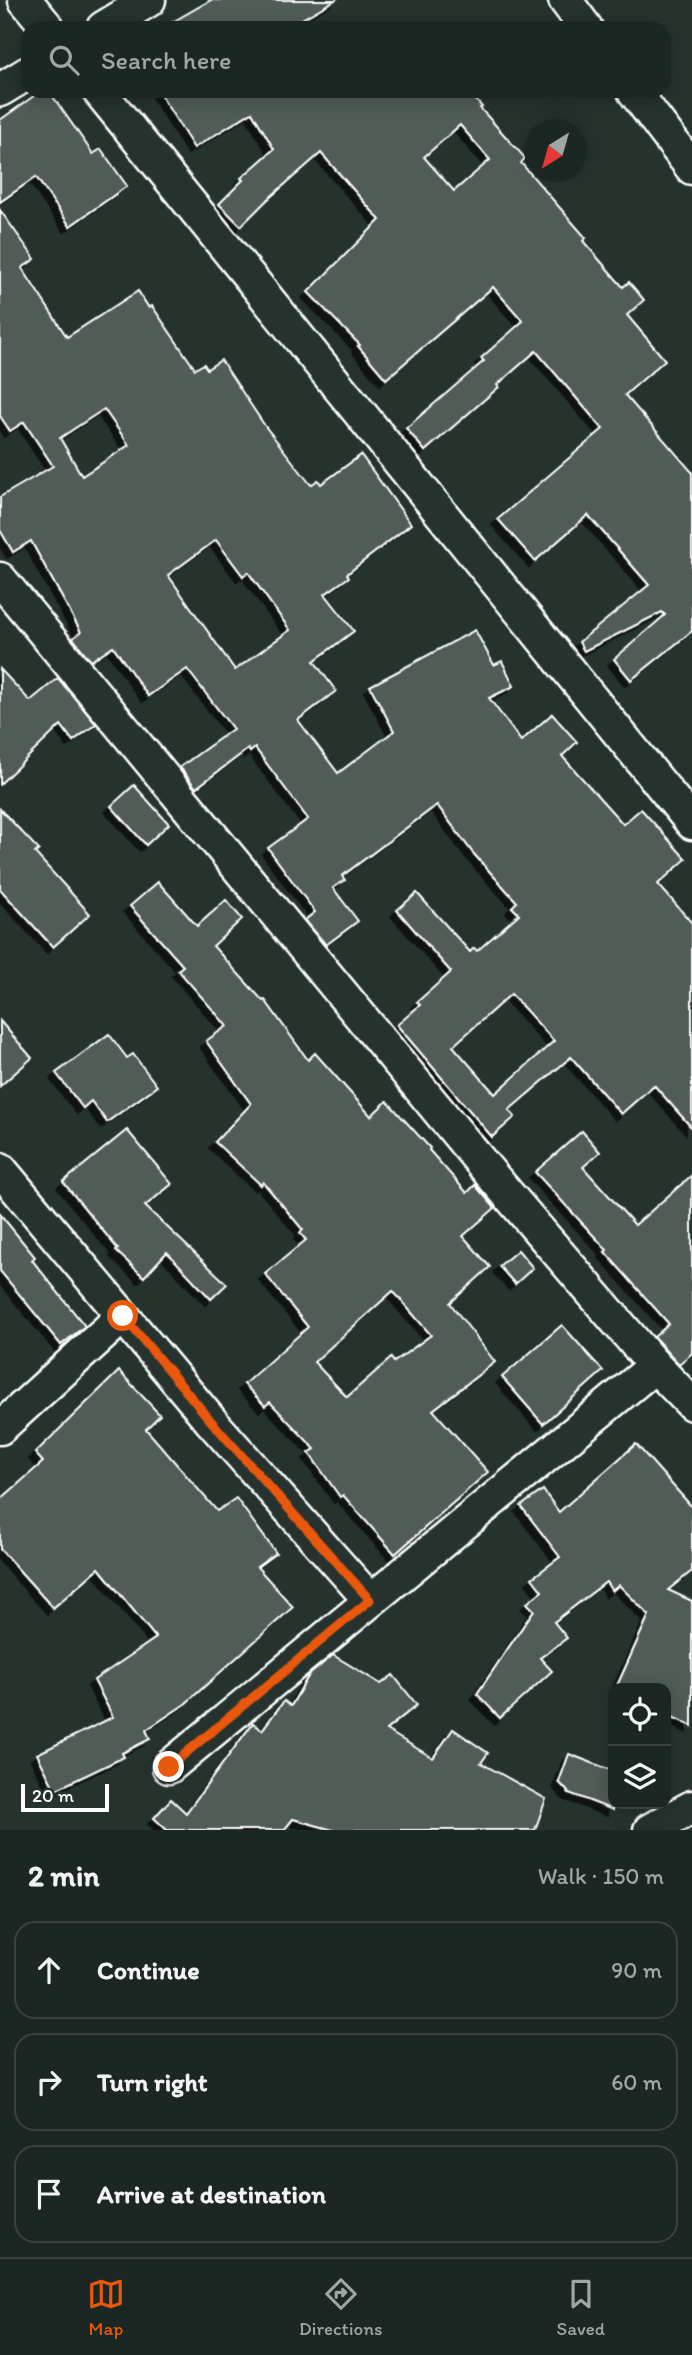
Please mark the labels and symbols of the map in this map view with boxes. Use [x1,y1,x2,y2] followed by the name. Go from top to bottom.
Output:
[524,119,587,182] north arrow
[107,1300,138,1331] route start
[153,1751,184,1782] route end
[21,1781,108,1813] scale bar

